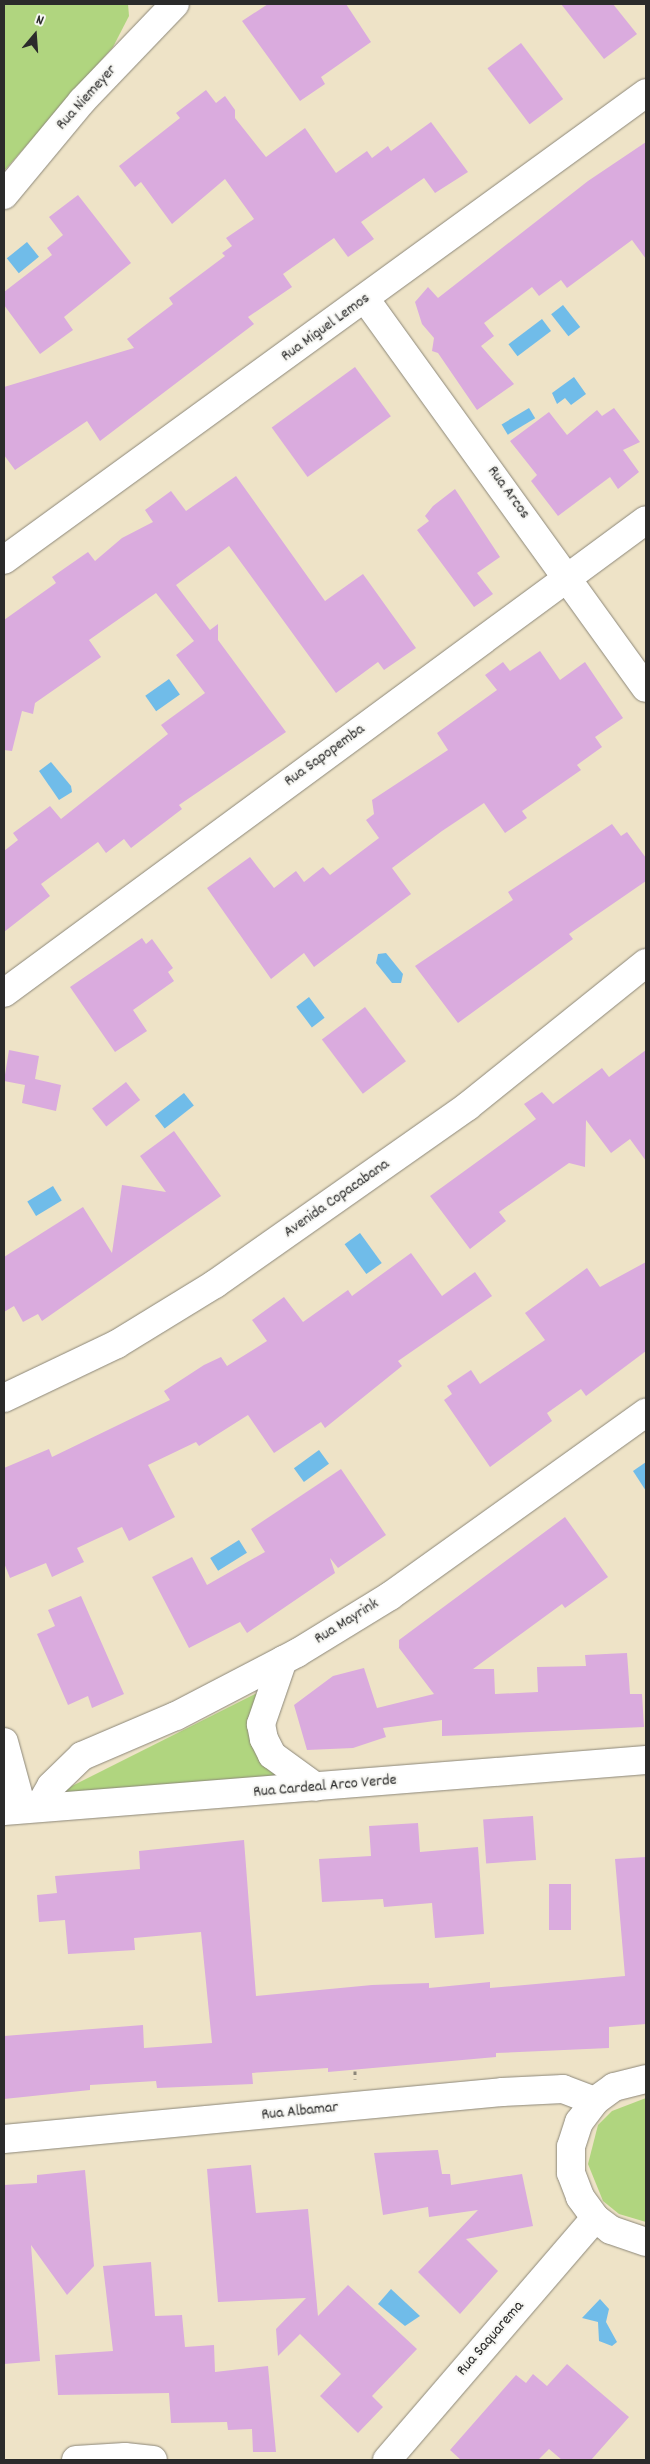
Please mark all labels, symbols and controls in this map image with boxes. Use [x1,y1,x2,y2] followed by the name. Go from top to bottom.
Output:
[10,10,60,60] north arrow
[33,10,46,31] text: N
[53,61,121,135] street label: Rua Niemeyer
[278,289,374,367] street label: Rua Miguel Lemos
[482,463,534,523] street label: Rua Arcos
[281,720,369,792] street label: Rua Sapopemba
[280,1155,394,1243] street label: Avenida Copacabana
[311,1595,383,1649] street label: Rua Mayrink
[253,1771,397,1803] street label: Rua Cardeal Arco Verde
[261,2098,339,2126] street label: Rua Albamar
[453,2297,529,2381] street label: Rua Saquarema

